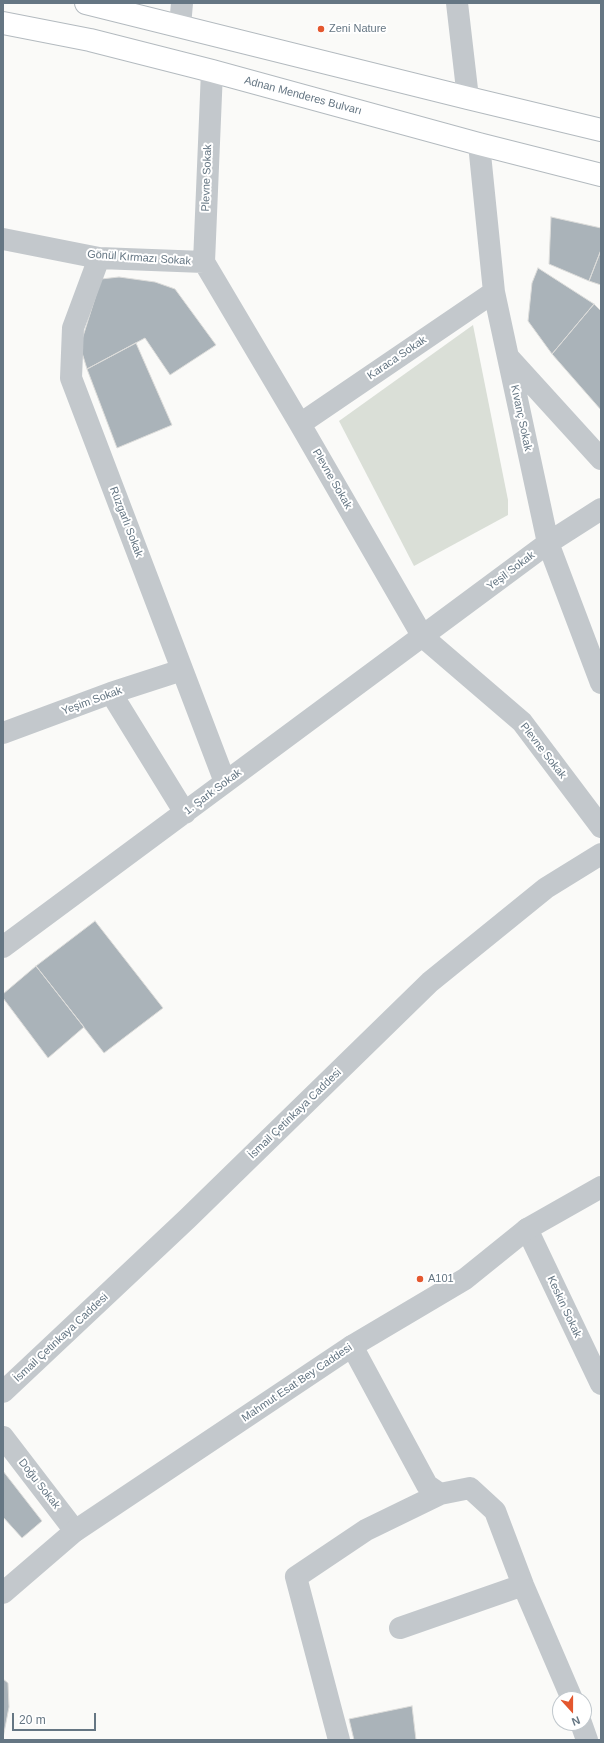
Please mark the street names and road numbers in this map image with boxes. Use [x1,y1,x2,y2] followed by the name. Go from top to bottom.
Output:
[243,74,363,118] street label: Adnan Menderes Bulvarı
[199,144,215,212] street label: Plevne Sokak
[87,248,191,268] street label: Gönül Kırmazı Sokak
[365,333,429,383] street label: Karaca Sokak
[508,384,534,452] street label: Kıvanç Sokak
[309,447,355,511] street label: Plevne Sokak
[106,485,146,559] street label: Rüzgarlı Sokak
[484,549,538,593] street label: Yeşil Sokak
[60,684,124,718] street label: Yeşim Sokak
[517,720,569,782] street label: Plevne Sokak
[182,766,244,818] street label: 1. Şark Sokak
[246,1066,344,1162] street label: İsmail Çetinkaya Caddesi
[544,1274,584,1340] street label: Keskin Sokak
[11,1291,111,1385] street label: İsmail Çetinkaya Caddesi
[239,1341,355,1425] street label: Mahmut Esat Bey Caddesi
[15,1456,63,1512] street label: Doğu Sokak

